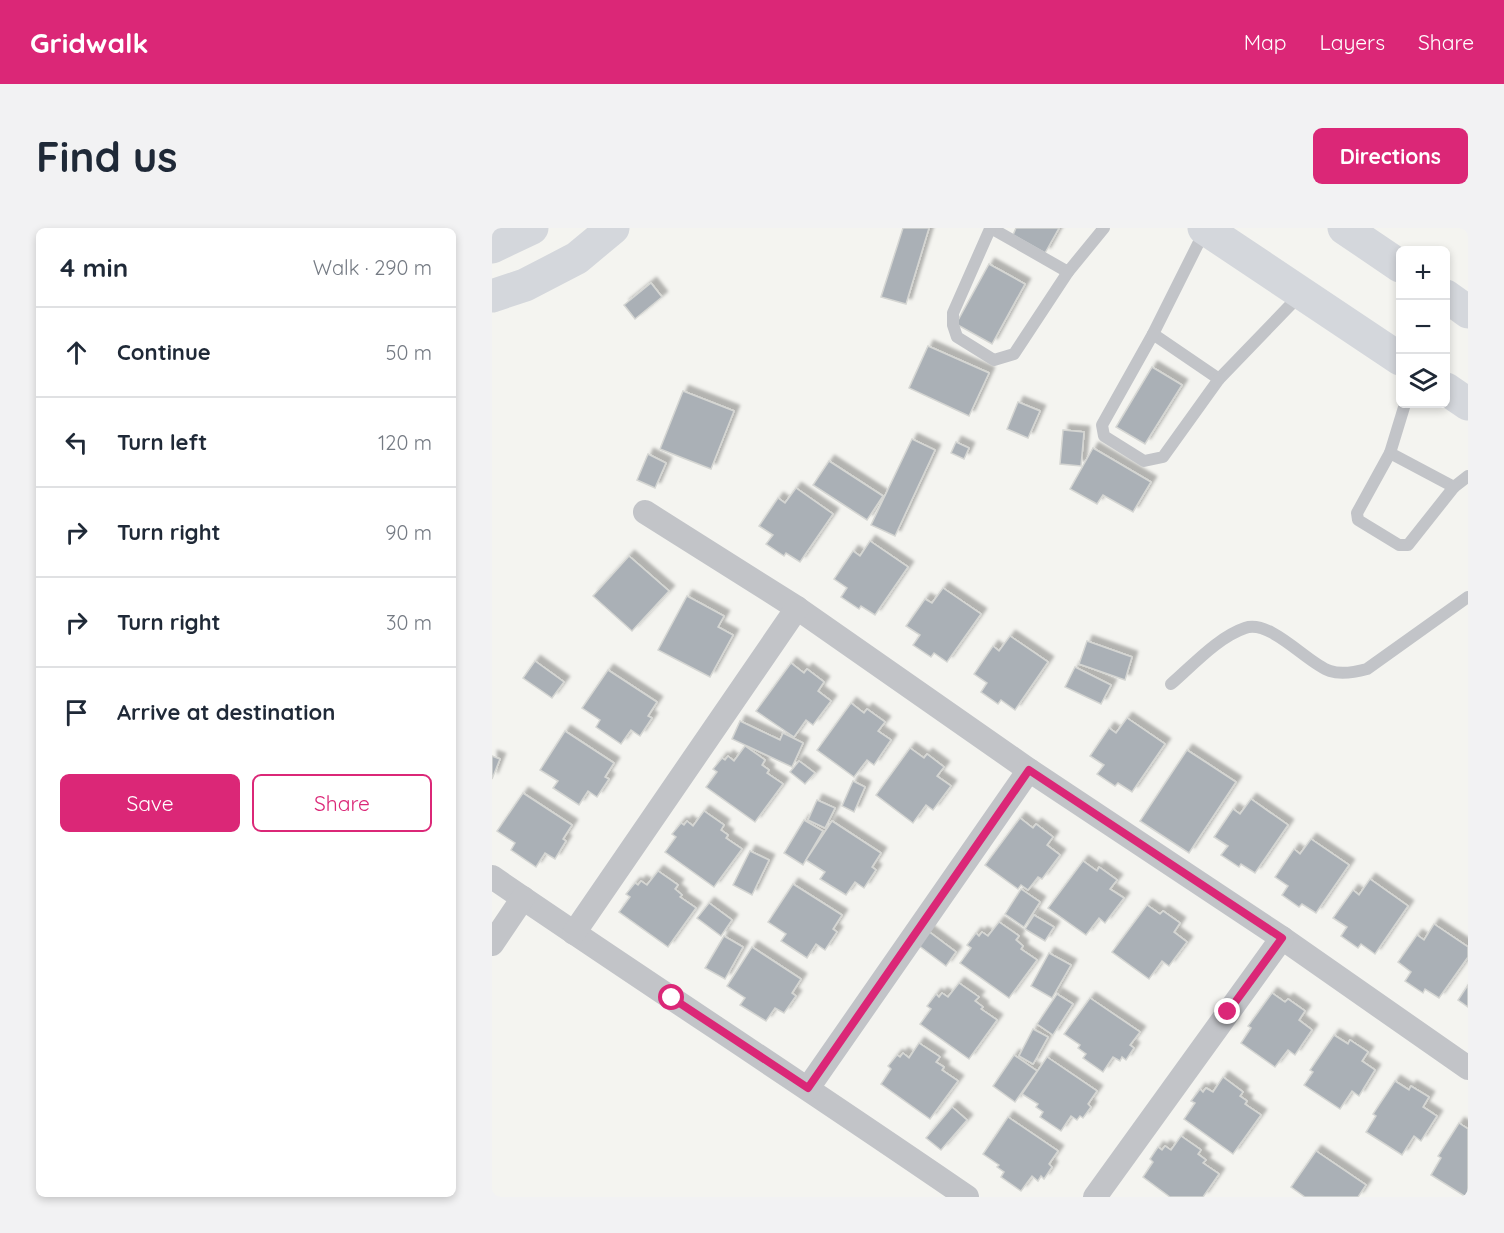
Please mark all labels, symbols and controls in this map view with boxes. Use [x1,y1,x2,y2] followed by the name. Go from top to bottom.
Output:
[30,25,149,60] text: Gridwalk
[1244,29,1287,55] text: Map
[1320,29,1385,55] text: Layers
[1418,29,1474,55] text: Share
[1313,128,1468,184] button: Directions
[36,130,178,183] text: Find us
[1396,246,1450,408] map controls
[1396,246,1450,300] button: +
[60,251,128,284] text: 4 min
[313,255,432,280] text: Walk · 290 m
[1396,300,1450,354] button: −
[60,336,93,369] icon: ahead
[117,338,211,366] text: Continue
[386,340,432,365] text: 50 m
[1396,354,1450,408] button: layers
[60,426,93,459] icon: left
[117,428,207,456] text: Turn left
[378,430,432,455] text: 120 m
[60,516,93,549] icon: right
[117,518,221,546] text: Turn right
[385,520,432,545] text: 90 m
[60,606,93,639] icon: right
[117,608,221,636] text: Turn right
[386,610,432,635] text: 30 m
[60,696,93,729] icon: arrive
[117,698,335,726] text: Arrive at destination
[60,774,240,832] button: Save
[252,774,432,832] button: Share
[658,984,684,1010] route start
[1214,998,1240,1024] route end

